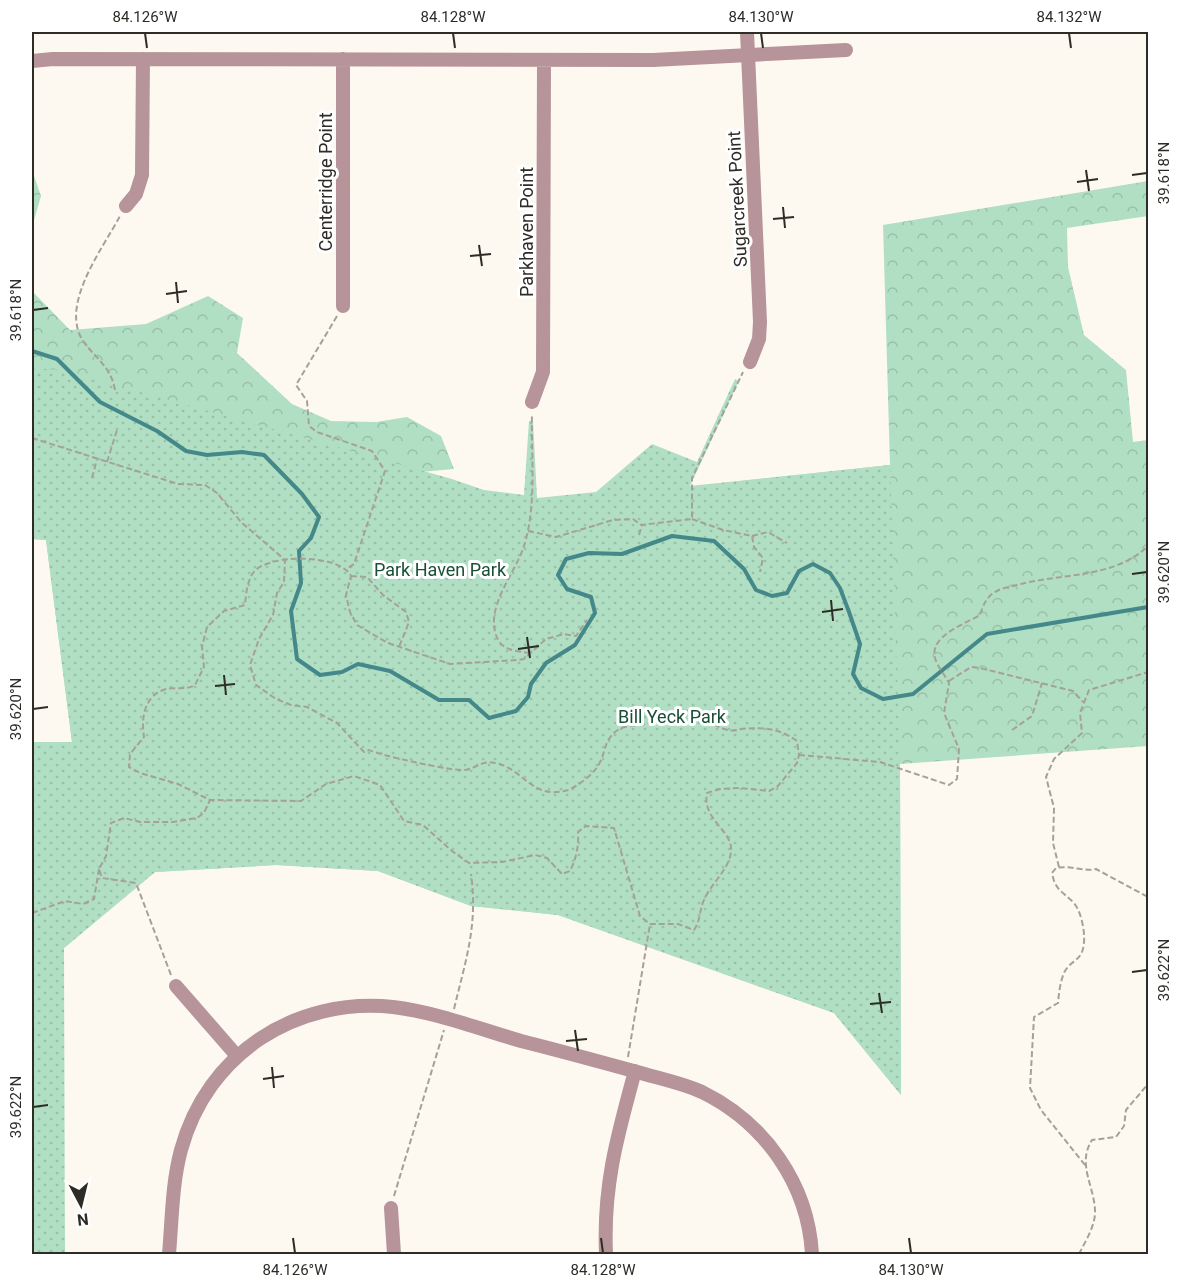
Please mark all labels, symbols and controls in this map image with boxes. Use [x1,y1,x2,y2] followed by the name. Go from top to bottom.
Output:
[112,8,178,26] text: 84.126°W
[420,8,486,26] text: 84.128°W
[728,8,794,26] text: 84.130°W
[1036,8,1102,26] text: 84.132°W
[315,112,336,252] street label: Centerridge Point
[723,130,751,268] street label: Sugarcreek Point
[1155,142,1173,204] text: 39.618°N
[516,167,537,297] street label: Parkhaven Point
[7,279,25,341] text: 39.618°N
[1155,541,1173,603] text: 39.620°N
[374,559,507,580] park label: Park Haven Park
[7,678,25,740] text: 39.620°N
[618,706,727,727] park label: Bill Yeck Park
[1155,939,1173,1001] text: 39.622°N
[7,1076,25,1138] text: 39.622°N
[51,1175,111,1235] north arrow
[76,1209,90,1230] text: N
[262,1261,328,1279] text: 84.126°W
[570,1261,636,1279] text: 84.128°W
[878,1261,944,1279] text: 84.130°W

